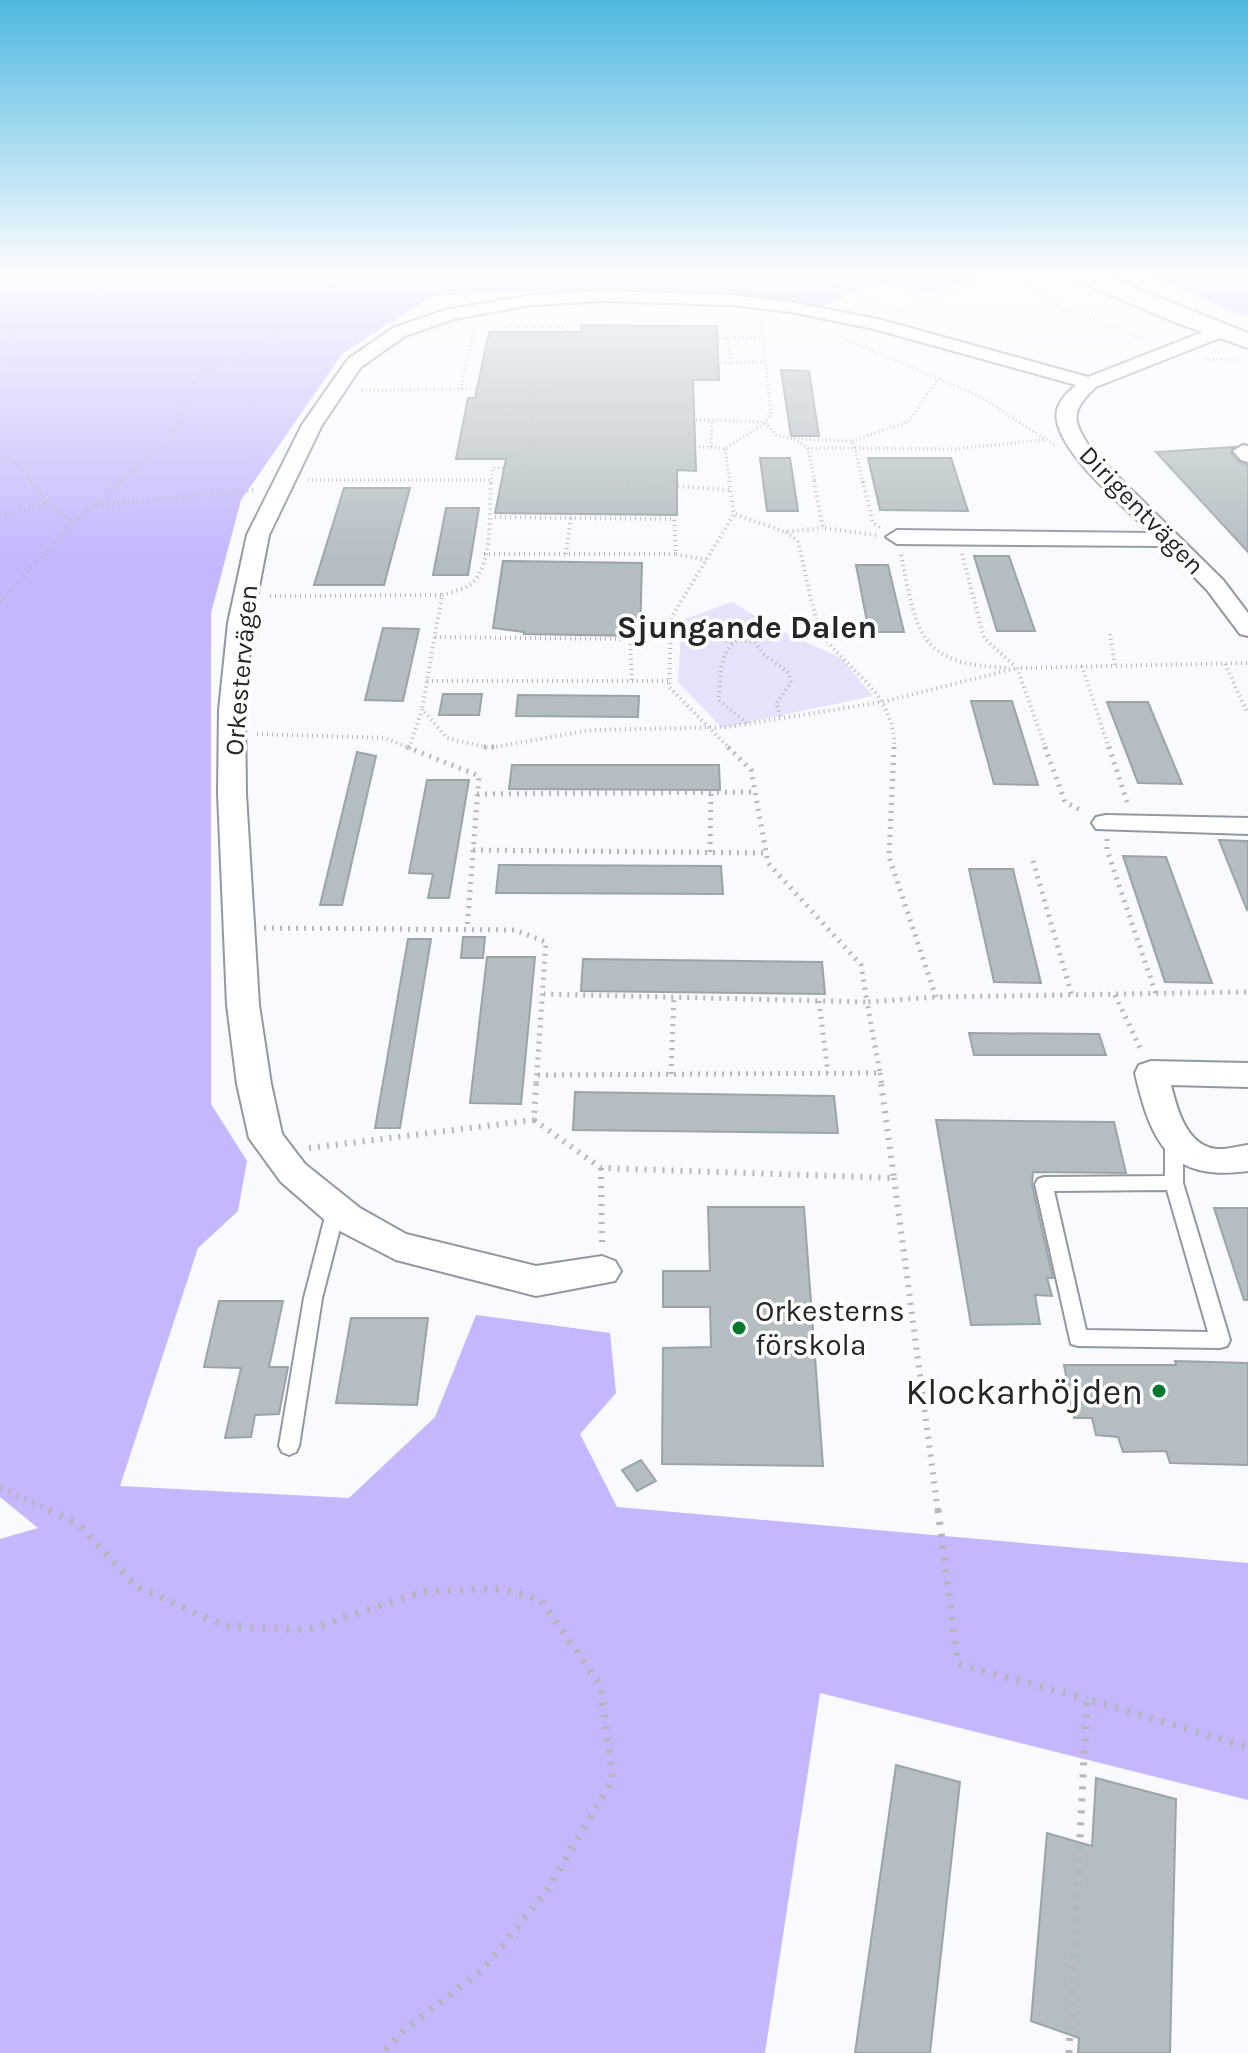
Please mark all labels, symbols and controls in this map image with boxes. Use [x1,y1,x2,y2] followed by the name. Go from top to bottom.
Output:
[1073,440,1211,581] street label: Dirigentvägen
[219,583,264,757] street label: Orkestervägen
[617,609,877,646] district label: Sjungande Dalen
[755,1293,905,1363] place label: Orkesterns förskola
[730,1319,748,1337] marker: Orkesterns förskola
[905,1371,1143,1413] place label: Klockarhöjden
[1150,1382,1168,1400] marker: Klockarhöjden

